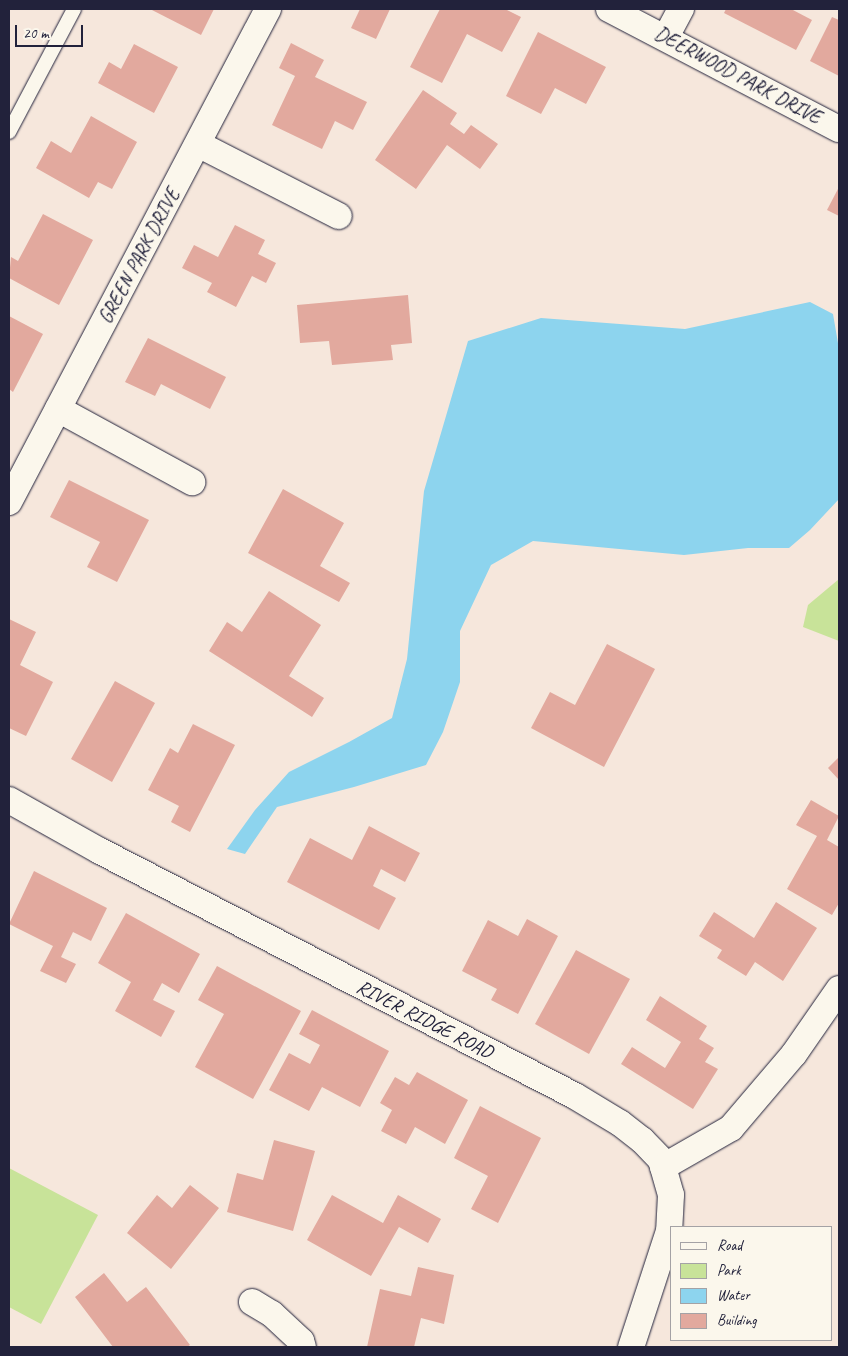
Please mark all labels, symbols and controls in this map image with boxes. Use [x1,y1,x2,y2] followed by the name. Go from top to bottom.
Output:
[18,15,85,47] scale bar
[651,21,825,129] street label: DEERWOOD PARK DRIVE
[23,24,49,43] text: 20 m
[93,184,185,328] street label: GREEN PARK DRIVE
[352,974,498,1064] street label: RIVER RIDGE ROAD
[670,1226,833,1341] legend
[717,1236,742,1255] text: Road
[717,1261,741,1280] text: Park
[717,1286,750,1305] text: Water
[717,1311,756,1330] text: Building

